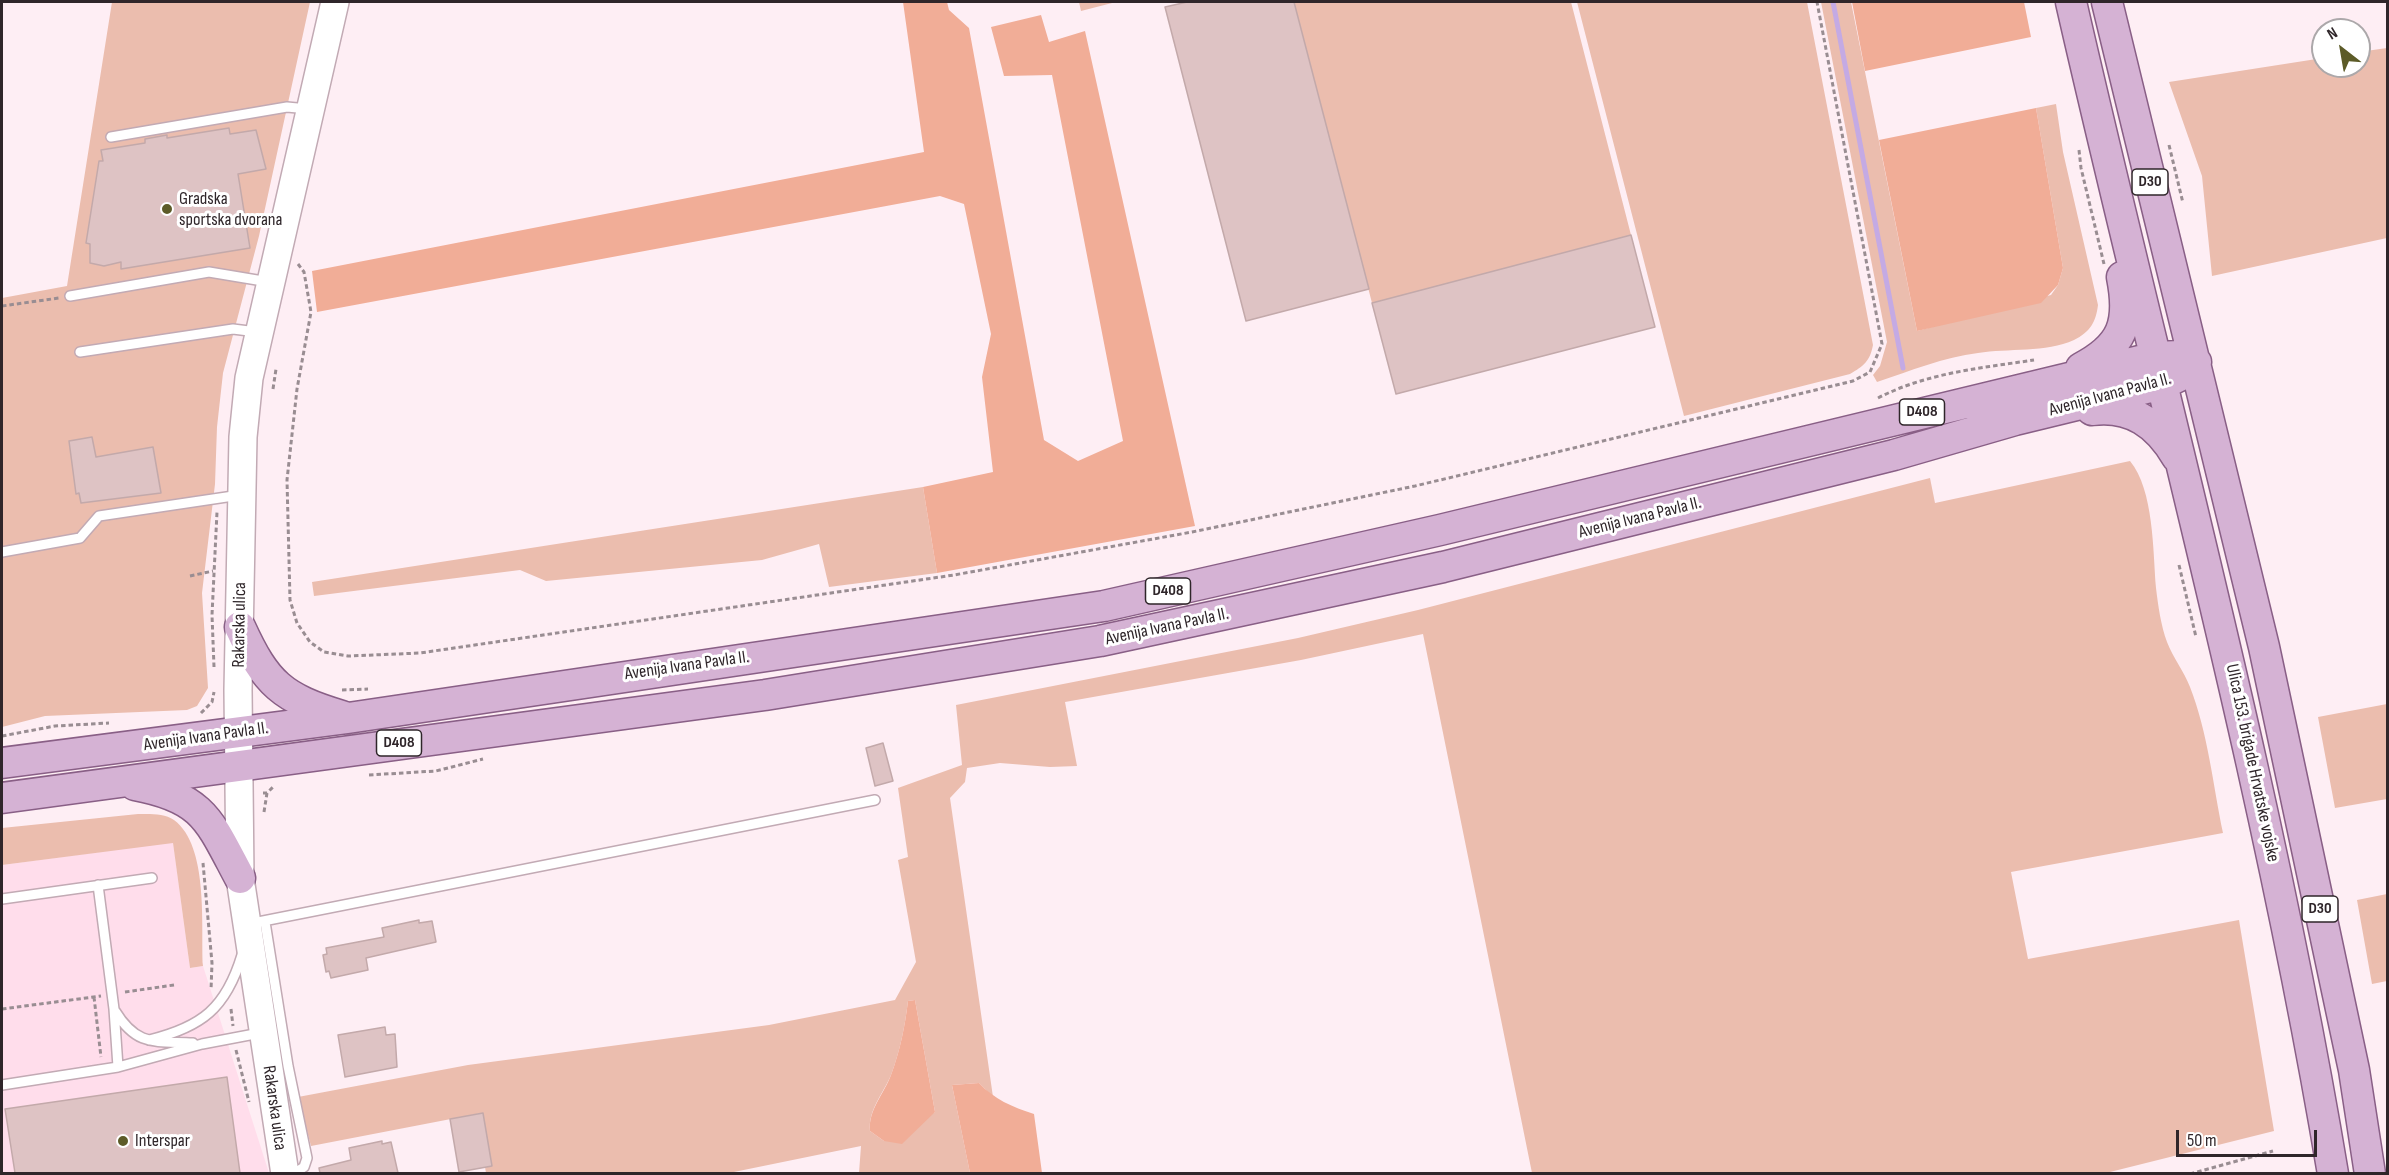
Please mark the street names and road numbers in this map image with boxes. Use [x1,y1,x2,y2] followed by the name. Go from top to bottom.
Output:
[2132,169,2168,195] road number: D30
[2047,368,2173,422] street label: Avenija Ivana Pavla II.
[1900,399,1944,425] road number: D408
[1577,492,1703,544] street label: Avenija Ivana Pavla II.
[1146,578,1190,604] road number: D408
[228,582,252,668] street label: Rakarska ulica
[1103,603,1231,651] street label: Avenija Ivana Pavla II.
[623,647,751,685] street label: Avenija Ivana Pavla II.
[2220,662,2284,864] street label: Ulica 153. brigade Hrvatske vojske
[142,718,270,756] street label: Avenija Ivana Pavla II.
[376,730,422,756] road number: D408
[2302,896,2338,922] road number: D30
[257,1064,291,1152] street label: Rakarska ulica

